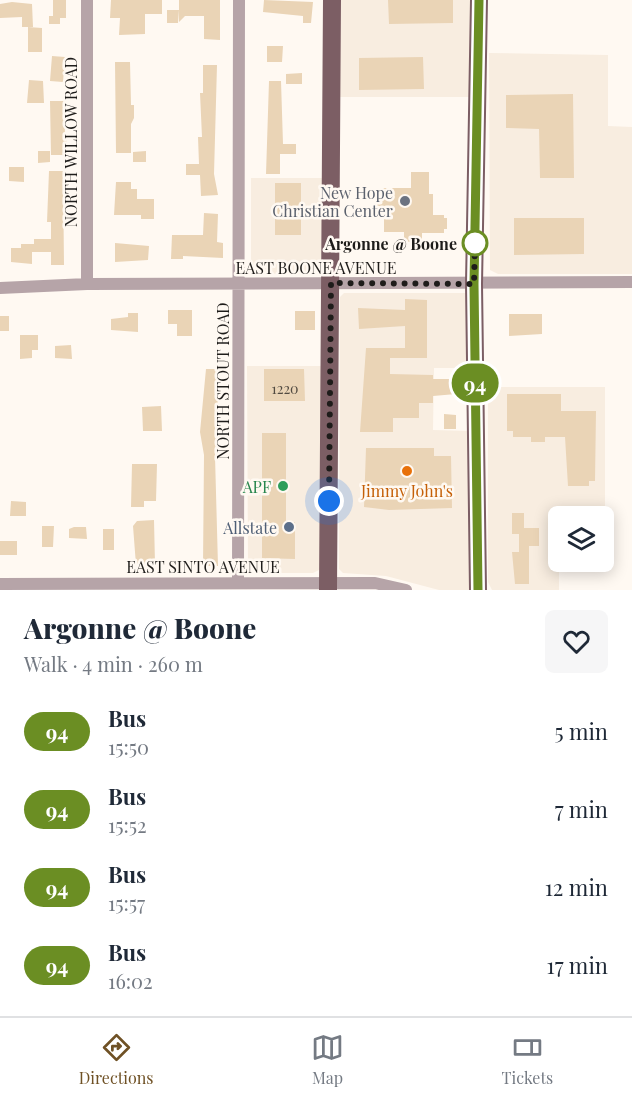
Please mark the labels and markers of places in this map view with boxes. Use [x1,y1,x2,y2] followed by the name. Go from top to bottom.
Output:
[272,182,393,221] place label: New Hope Christian Center
[398,194,412,208] marker: New Hope Christian Center
[462,230,488,256] marker: Argonne @ Boone
[324,233,457,254] place label: Argonne @ Boone
[400,464,414,478] marker: Jimmy John's
[242,476,271,497] place label: APF
[276,479,290,493] marker: APF
[360,480,453,501] place label: Jimmy John's
[222,517,277,538] place label: Allstate
[282,520,296,534] marker: Allstate

